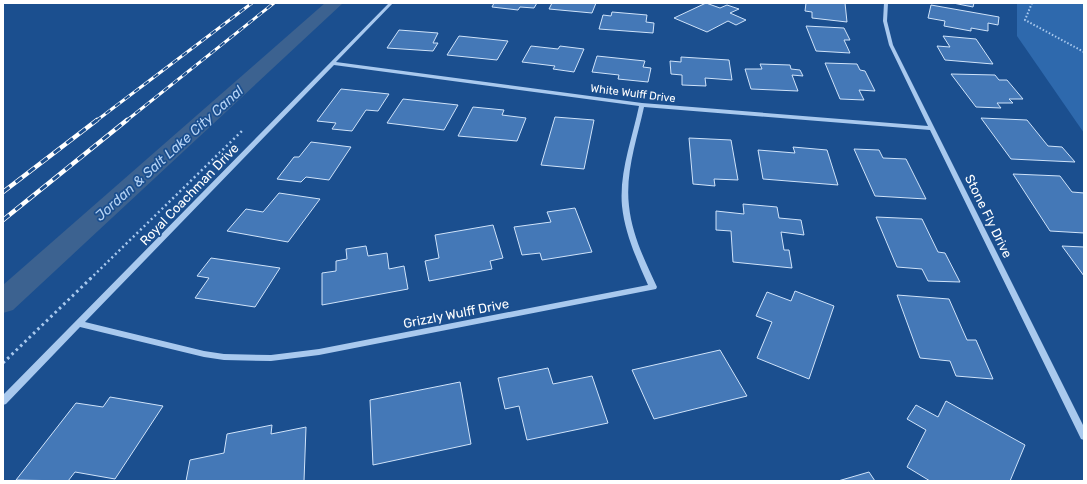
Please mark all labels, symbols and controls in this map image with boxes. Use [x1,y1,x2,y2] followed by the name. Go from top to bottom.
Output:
[92,82,247,225] water label: Jordan & Salt Lake City Canal
[590,82,676,105] street label: White Wulff Drive
[137,140,242,248] street label: Royal Coachman Drive
[962,172,1015,260] street label: Stone Fly Drive
[402,296,510,331] street label: Grizzly Wulff Drive

